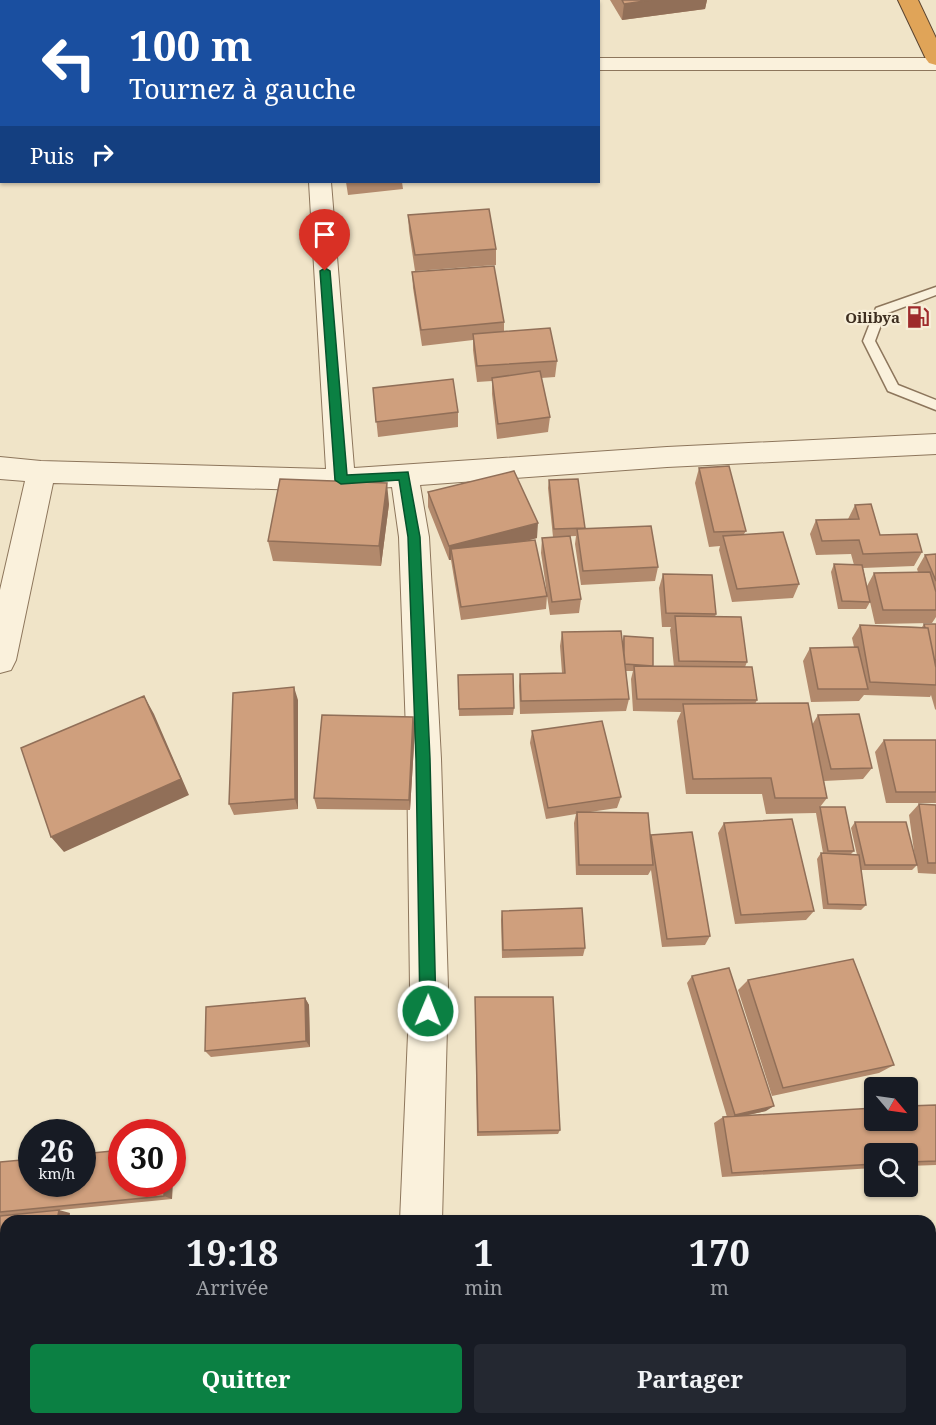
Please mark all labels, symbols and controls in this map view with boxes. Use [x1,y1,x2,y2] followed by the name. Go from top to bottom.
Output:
[129,16,253,73] text: 100 m
[30,24,108,102] icon: left
[129,70,356,107] text: Tournez à gauche
[86,138,119,171] icon: right
[30,140,74,170] text: Puis
[299,209,350,271] pin
[308,218,341,251] icon: arrive
[905,304,931,330] fuel station icon: Oilibya
[845,307,900,327] place label: Oilibya
[396,979,460,1043] position arrow
[864,1077,918,1131] north arrow
[864,1077,918,1197] map controls
[108,1119,186,1197] speed limit sign: 30
[40,1130,74,1171] text: 26
[864,1143,918,1197] button: search
[39,1163,75,1183] text: km/h
[186,1228,278,1277] text: 19:18
[473,1228,494,1277] text: 1
[689,1228,750,1277] text: 170
[196,1274,268,1301] text: Arrivée
[465,1274,503,1301] text: min
[710,1274,729,1301] text: m
[30,1344,462,1413] button: Quitter
[474,1344,906,1413] button: Partager

